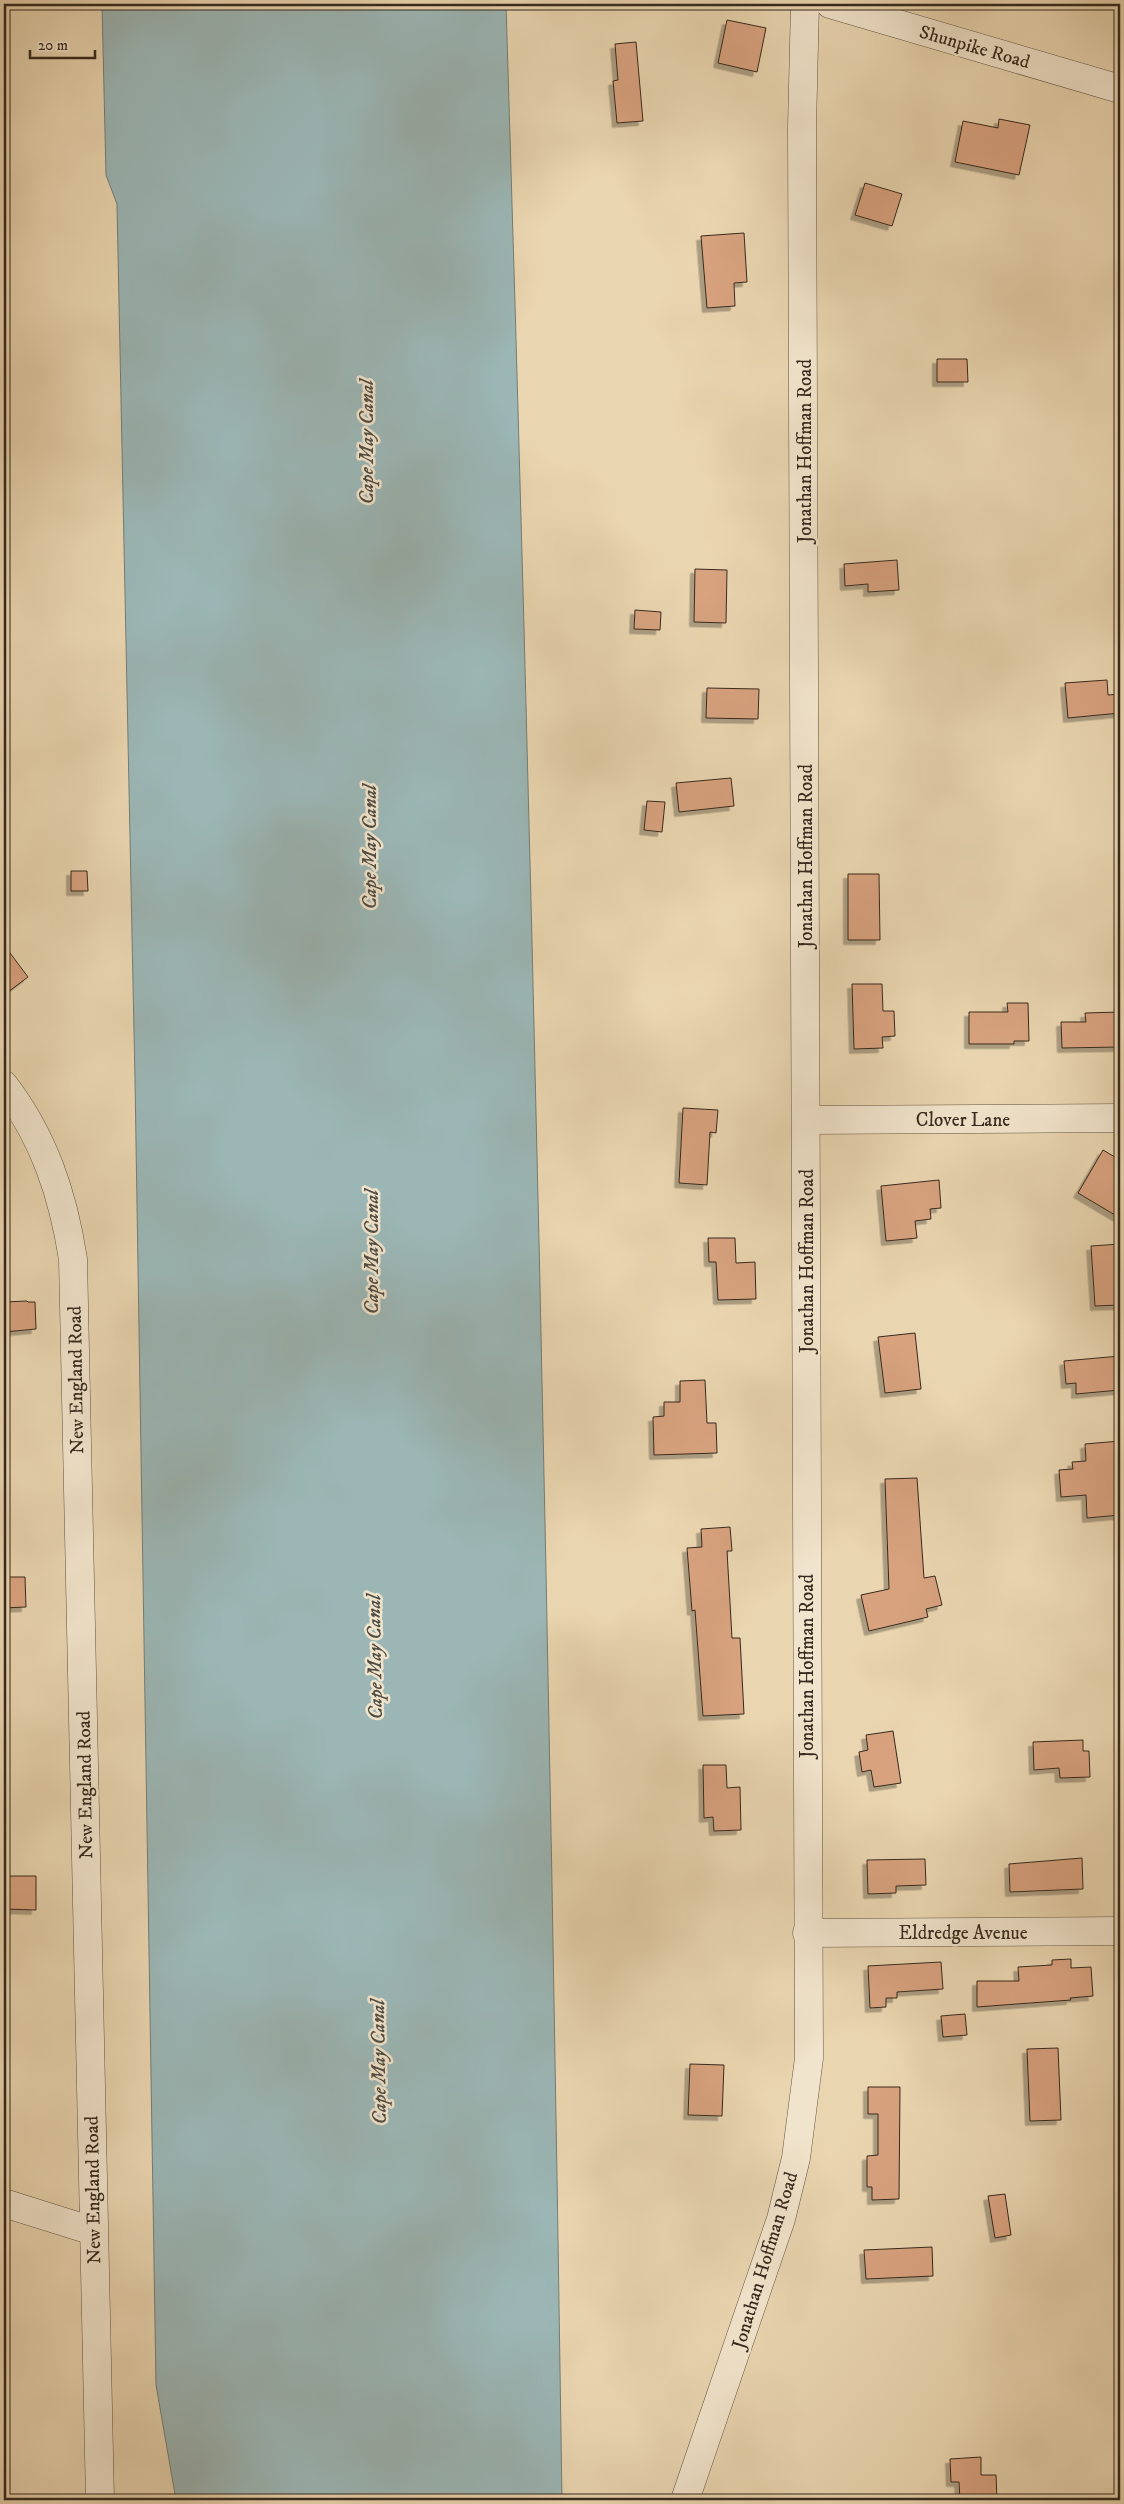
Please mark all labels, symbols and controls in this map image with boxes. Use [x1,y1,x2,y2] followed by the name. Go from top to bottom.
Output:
[917,21,1033,74] street label: Shunpike Road
[30,28,95,60] scale bar
[38,36,68,55] text: 20 m
[794,359,817,545] street label: Jonathan Hoffman Road
[355,378,380,505] water label: Cape May Canal
[795,764,818,950] street label: Jonathan Hoffman Road
[358,783,383,910] water label: Cape May Canal
[916,1109,1010,1132] street label: Clover Lane
[796,1169,819,1355] street label: Jonathan Hoffman Road
[360,1188,385,1315] water label: Cape May Canal
[64,1305,89,1454] street label: New England Road
[796,1574,819,1760] street label: Jonathan Hoffman Road
[362,1592,389,1720] water label: Cape May Canal
[73,1710,98,1859] street label: New England Road
[898,1922,1028,1945] street label: Eldredge Avenue
[366,1997,393,2125] water label: Cape May Canal
[81,2115,106,2264] street label: New England Road
[727,2169,803,2354] street label: Jonathan Hoffman Road

